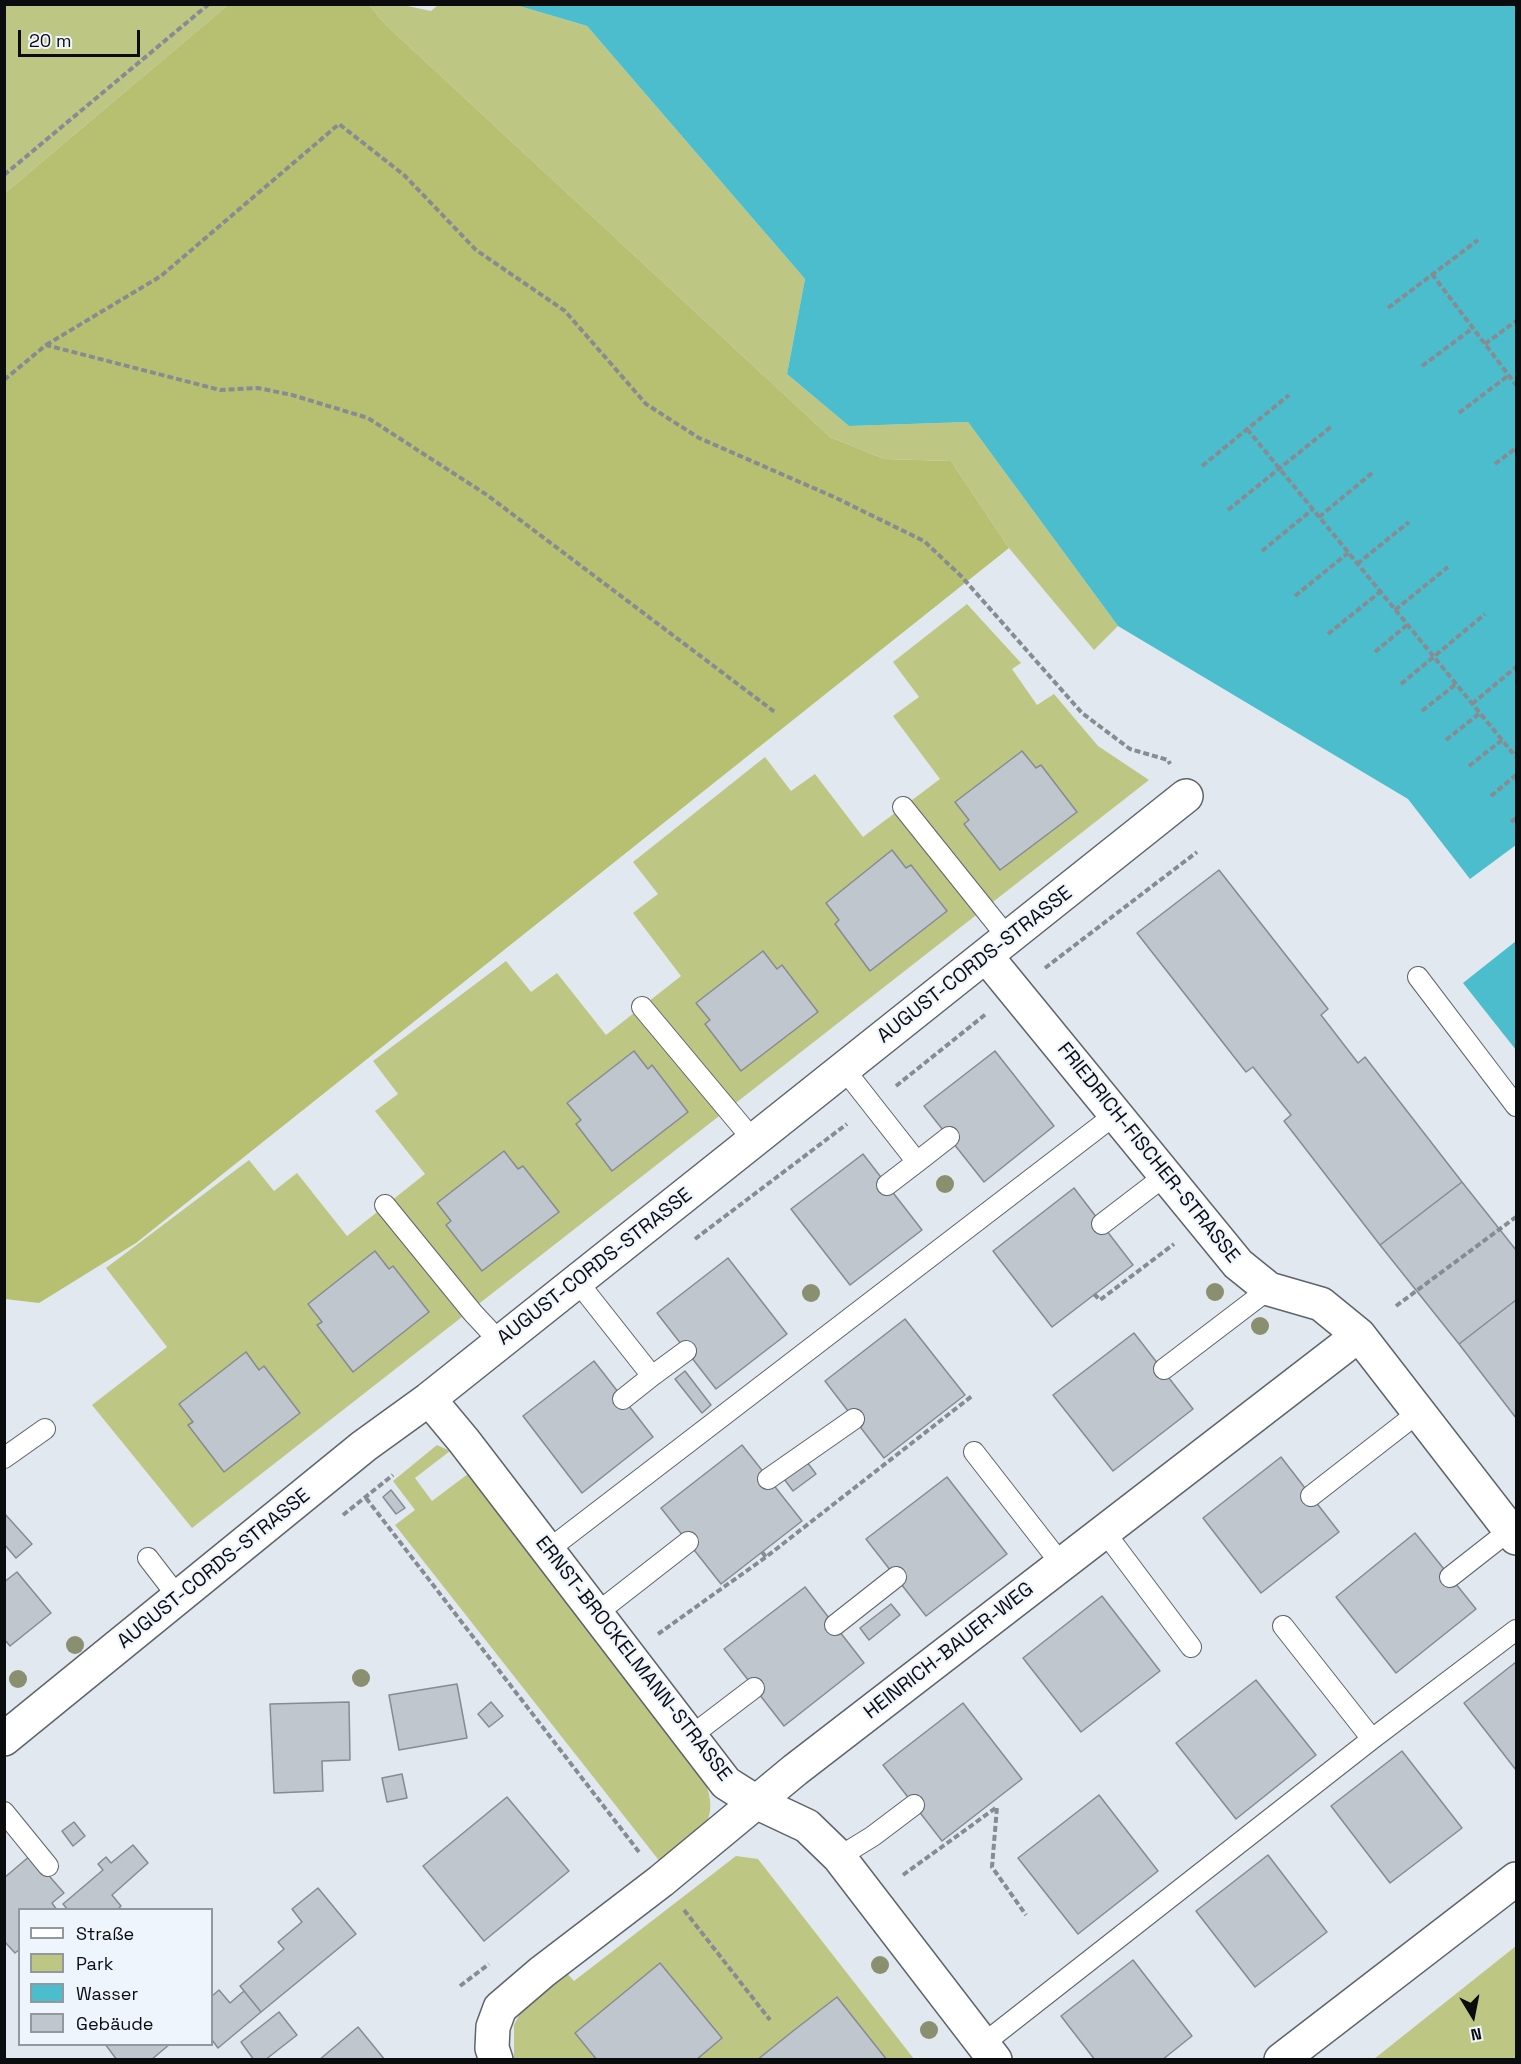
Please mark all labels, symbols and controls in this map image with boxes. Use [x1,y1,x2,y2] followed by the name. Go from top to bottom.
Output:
[21,18,142,56] scale bar
[29,29,72,52] text: 20 m
[873,881,1077,1049] street label: AUGUST-CORDS-STRASSE
[1052,1038,1244,1268] street label: FRIEDRICH-FISCHER-STRASSE
[493,1183,697,1351] street label: AUGUST-CORDS-STRASSE
[113,1484,315,1654] street label: AUGUST-CORDS-STRASSE
[530,1532,736,1786] street label: ERNST-BROCKELMANN-STRASSE
[859,1577,1039,1725] street label: HEINRICH-BAUER-WEG
[18,1908,213,2046] legend
[76,1922,134,1945] text: Straße
[76,1952,113,1975] text: Park
[76,1982,138,2005] text: Wasser
[1443,1986,1503,2046] north arrow
[76,2012,154,2035] text: Gebäude
[1469,2023,1483,2045] text: N

